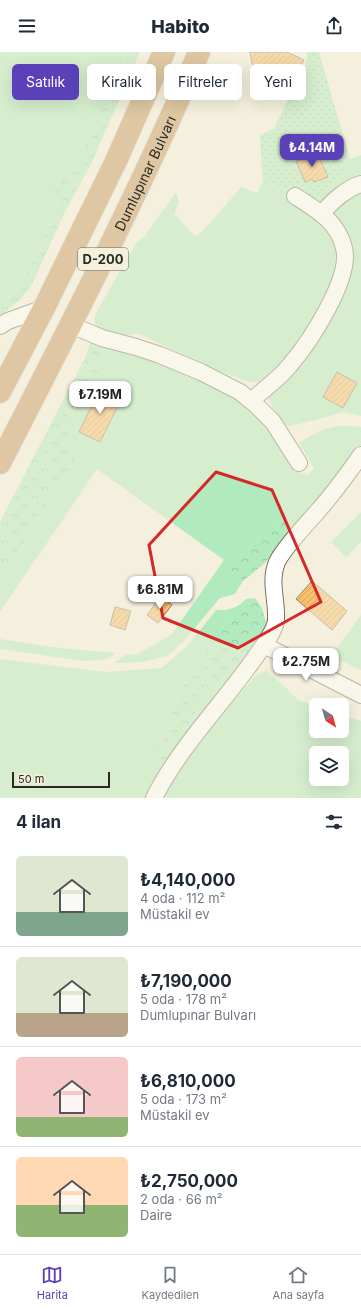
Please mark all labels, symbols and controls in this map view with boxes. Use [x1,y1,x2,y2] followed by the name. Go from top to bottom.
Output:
[16,15,38,37] icon: menu
[323,15,345,37] icon: share
[151,16,210,37] text: Habito
[12,64,79,100] chip: Satılık
[87,64,156,100] chip: Kiralık
[164,64,242,100] chip: Filtreler
[250,64,306,100] chip: Yeni
[110,113,179,233] street label: Dumlupınar Bulvarı
[279,134,345,168] pin: ₺4.14M
[289,139,335,155] text: ₺4.14M
[78,248,128,270] road number: D-200
[67,381,133,415] pin: ₺7.19M
[78,386,122,402] text: ₺7.19M
[127,576,193,610] pin: ₺6.81M
[137,581,183,597] text: ₺6.81M
[273,648,339,682] pin: ₺2.75M
[282,653,330,669] text: ₺2.75M
[309,698,349,738] north arrow
[309,698,349,786] map controls
[309,746,349,786] button: layers
[12,770,110,789] scale bar
[18,772,44,786] text: 50 m
[323,811,345,833] icon: filters
[16,812,61,832] text: 4 ilan
[140,870,235,890] text: ₺4,140,000
[48,872,96,920] icon: home
[140,890,225,906] text: 4 oda · 112 m²
[140,906,210,922] text: Müstakil ev
[140,971,232,991] text: ₺7,190,000
[48,973,96,1021] icon: home
[140,991,227,1007] text: 5 oda · 178 m²
[140,1007,256,1023] text: Dumlupınar Bulvarı
[140,1071,236,1091] text: ₺6,810,000
[48,1073,96,1121] icon: home
[140,1091,227,1107] text: 5 oda · 173 m²
[140,1107,210,1123] text: Müstakil ev
[140,1171,238,1191] text: ₺2,750,000
[48,1173,96,1221] icon: home
[140,1191,223,1207] text: 2 oda · 66 m²
[140,1207,172,1223] text: Daire
[37,1264,68,1302] tab: Harita
[142,1264,199,1302] tab: Kaydedilen
[273,1264,324,1302] tab: Ana sayfa

